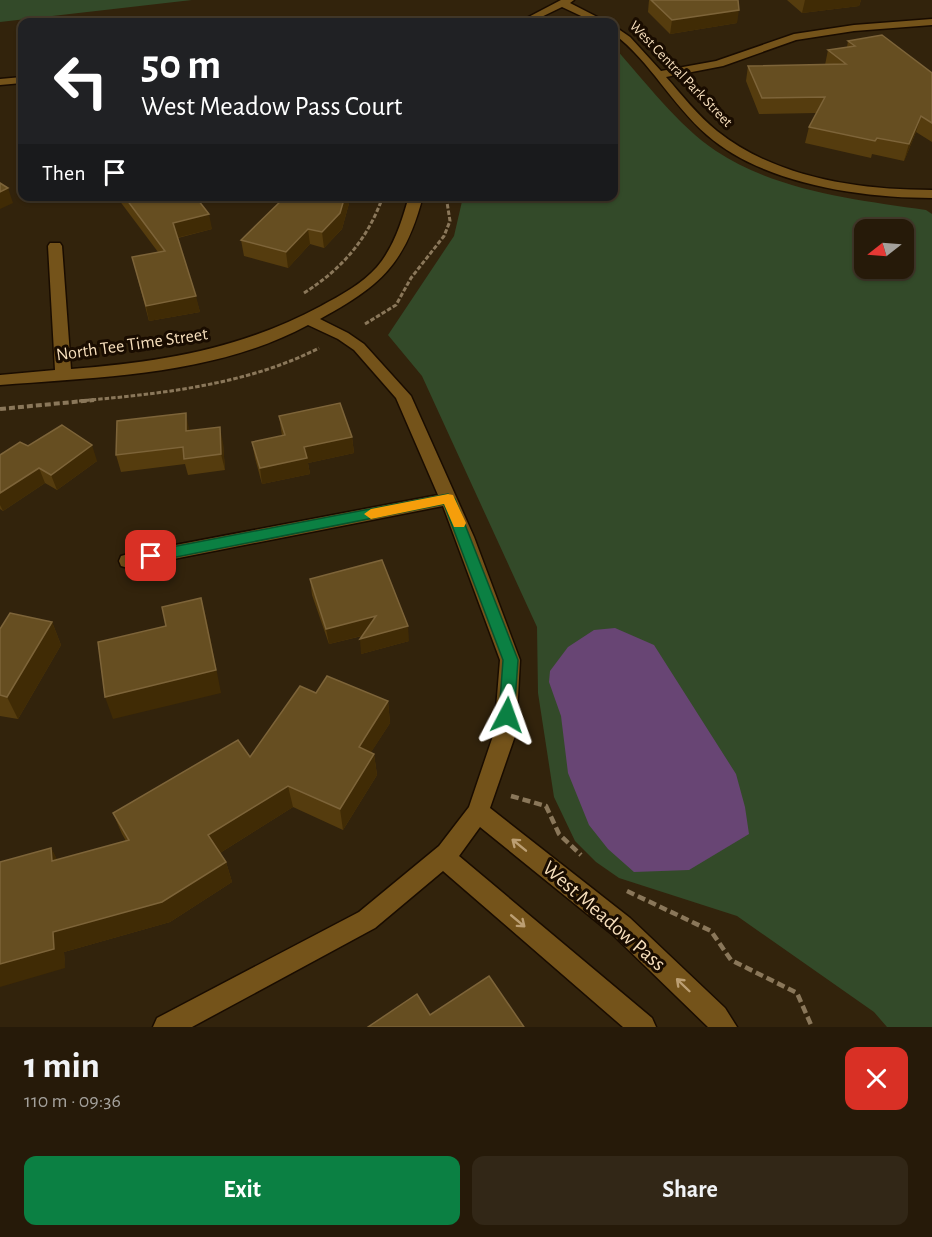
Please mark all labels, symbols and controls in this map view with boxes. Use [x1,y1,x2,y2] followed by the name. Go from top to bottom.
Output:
[627,18,735,130] street label: West Central Park Street
[42,42,120,120] icon: left
[141,44,221,86] text: 50 m
[141,93,402,120] text: West Meadow Pass Court
[98,156,131,189] icon: arrive
[42,162,86,184] text: Then
[854,219,914,279] north arrow
[854,219,914,279] map controls
[55,325,209,365] street label: North Tee Time Street
[125,530,176,581] pin
[134,539,167,572] icon: arrive
[475,683,539,747] position arrow
[511,838,527,851] one-way arrow
[539,857,669,975] street label: West Meadow Pass
[510,914,525,928] one-way arrow
[676,978,691,992] one-way arrow
[845,1047,908,1110] button: close
[24,1048,100,1084] text: 1 min
[24,1091,121,1111] text: 110 m · 09:36
[24,1156,460,1225] button: Exit
[472,1156,908,1225] button: Share

